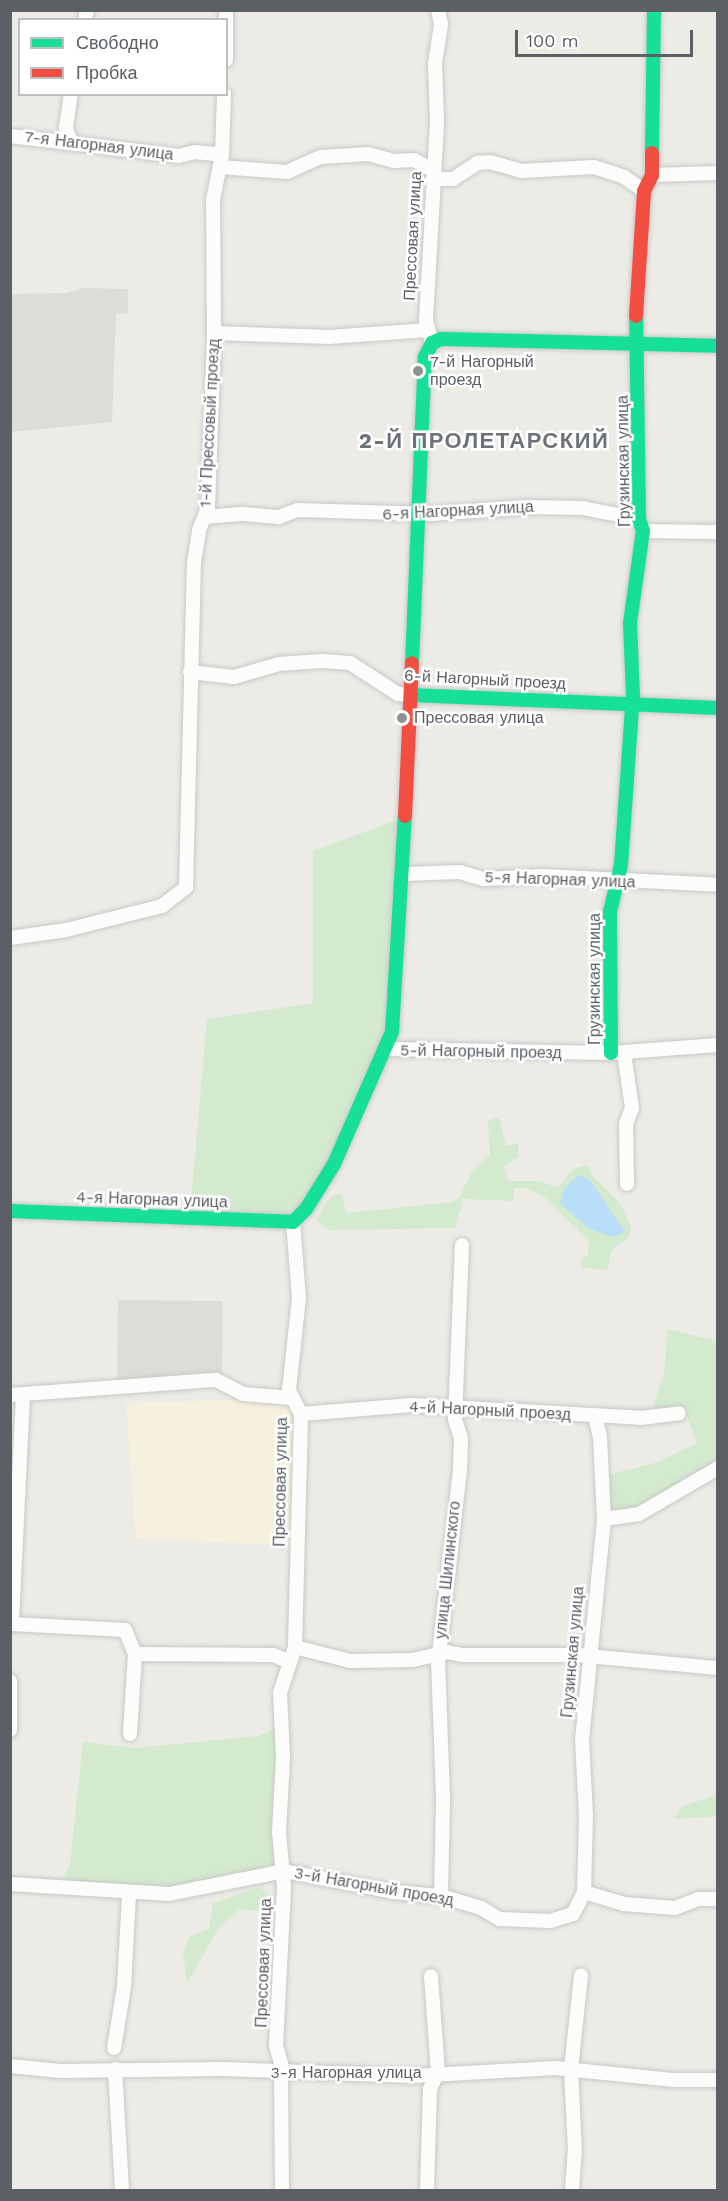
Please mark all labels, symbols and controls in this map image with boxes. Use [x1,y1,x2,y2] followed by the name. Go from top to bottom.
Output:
[18,18,228,96] legend
[518,18,696,56] scale bar
[526,30,579,51] text: 100 m
[76,32,159,53] text: Свободно
[76,62,138,83] text: Пробка
[23,127,175,165] street label: 7-я Нагорная улица
[400,171,426,301] street label: Прессовая улица
[196,338,224,508] street label: 1-й Прессовый проезд
[430,352,534,390] place label: 7-й Нагорный проезд
[411,364,425,378] marker: 7-й Нагорный проезд
[613,395,635,527] street label: Грузинская улица
[359,428,609,454] district label: 2-Й ПРОЛЕТАРСКИЙ
[382,497,534,525] street label: 6-я Нагорная улица
[404,666,566,694] street label: 6-й Нагорный проезд
[414,708,544,728] place label: Прессовая улица
[395,711,409,725] marker: Прессовая улица
[484,868,636,892] street label: 5-я Нагорная улица
[585,913,605,1045] street label: Грузинская улица
[400,1041,562,1063] street label: 5-й Нагорный проезд
[76,1188,228,1212] street label: 4-я Нагорная улица
[409,1397,571,1425] street label: 4-й Нагорный проезд
[270,1417,292,1547] street label: Прессовая улица
[431,1500,465,1640] street label: улица Шилинского
[558,1585,588,1719] street label: Грузинская улица
[293,1864,455,1910] street label: 3-й Нагорный проезд
[252,1898,276,2028] street label: Прессовая улица
[270,2063,422,2083] street label: 3-я Нагорная улица

